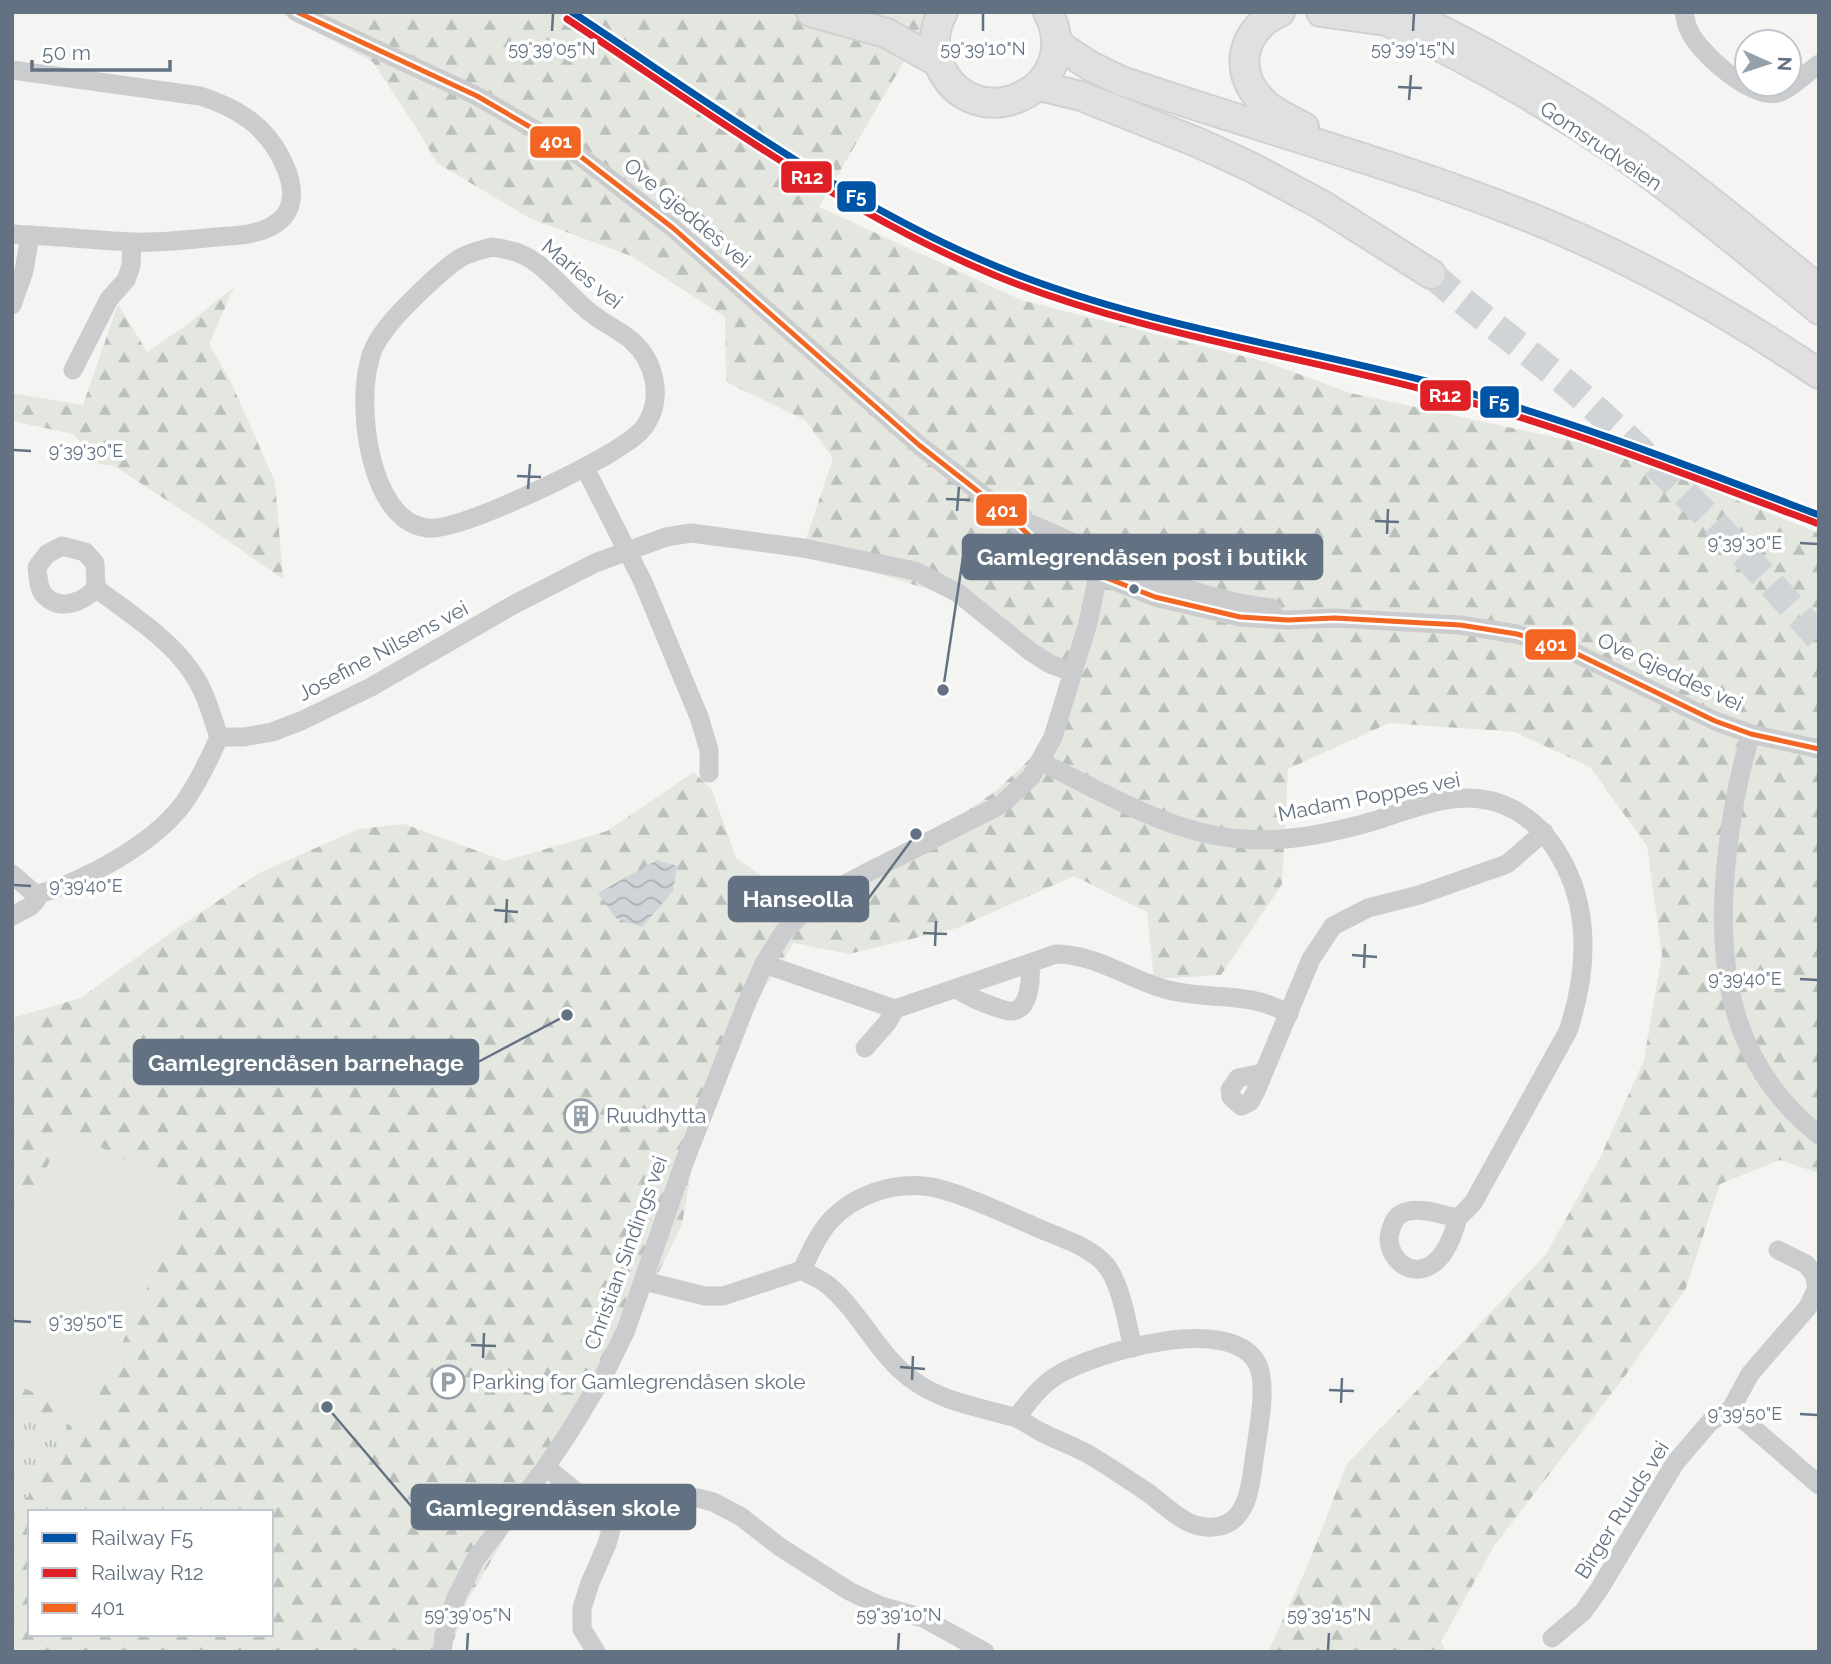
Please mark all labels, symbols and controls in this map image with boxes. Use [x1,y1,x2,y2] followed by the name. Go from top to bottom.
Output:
[32,28,170,72] scale bar
[1733,28,1803,98] north arrow
[508,38,596,59] text: 59°39'05"N
[940,38,1026,59] text: 59°39'10"N
[1371,38,1455,59] text: 59°39'15"N
[42,40,91,65] text: 50 m
[1774,56,1796,72] text: N
[1535,95,1667,196] street label: Gomsrudveien
[529,125,582,159] line badge: 401
[540,130,572,152] text: 401
[619,152,756,273] street label: Ove Gjeddes vei
[780,160,833,194] line badge: R12
[791,166,823,188] text: R12
[836,180,877,213] line badge: F5
[846,185,867,207] text: F5
[537,233,628,314] street label: Maries vei
[1419,379,1472,412] line badge: R12
[1429,384,1461,406] text: R12
[1479,385,1520,419] line badge: F5
[1489,391,1510,413] text: F5
[49,440,123,461] text: 9°39'30"E
[975,493,1028,527] line badge: 401
[986,499,1018,521] text: 401
[1708,532,1782,553] text: 9°39'30"E
[963,535,1322,579] callout: Gamlegrendåsen post i butikk
[977,543,1307,570] text: Gamlegrendåsen post i butikk
[1127,582,1141,596] unlabelled marker
[293,595,472,706] street label: Josefine Nilsens vei
[1594,627,1747,716] street label: Ove Gjeddes vei
[1524,628,1577,661] line badge: 401
[1535,633,1567,655] text: 401
[1276,767,1462,826] street label: Madam Poppes vei
[49,875,123,896] text: 9°39'40"E
[729,877,868,921] callout: Hanseolla
[743,885,853,912] text: Hanseolla
[1708,968,1782,989] text: 9°39'40"E
[134,1040,478,1084] callout: Gamlegrendåsen barnehage
[148,1049,464,1076] text: Gamlegrendåsen barnehage
[562,1097,600,1135] building icon: Ruudhytta
[606,1103,706,1128] place label: Ruudhytta
[579,1152,672,1353] street label: Christian Sindings vei
[49,1311,123,1332] text: 9°39'50"E
[429,1363,467,1401] parking icon: Parking for Gamlegrendåsen skole
[472,1369,806,1394] place label: Parking for Gamlegrendåsen skole
[1708,1403,1782,1424] text: 9°39'50"E
[1569,1436,1674,1583] street label: Birger Ruuds vei
[412,1485,695,1529] callout: Gamlegrendåsen skole
[426,1494,680,1521] text: Gamlegrendåsen skole
[28,1510,273,1636] legend
[91,1525,193,1550] text: Railway F5
[91,1560,204,1585] text: Railway R12
[91,1595,124,1620] text: 401
[424,1604,512,1625] text: 59°39'05"N
[856,1604,942,1625] text: 59°39'10"N
[1287,1604,1371,1625] text: 59°39'15"N

